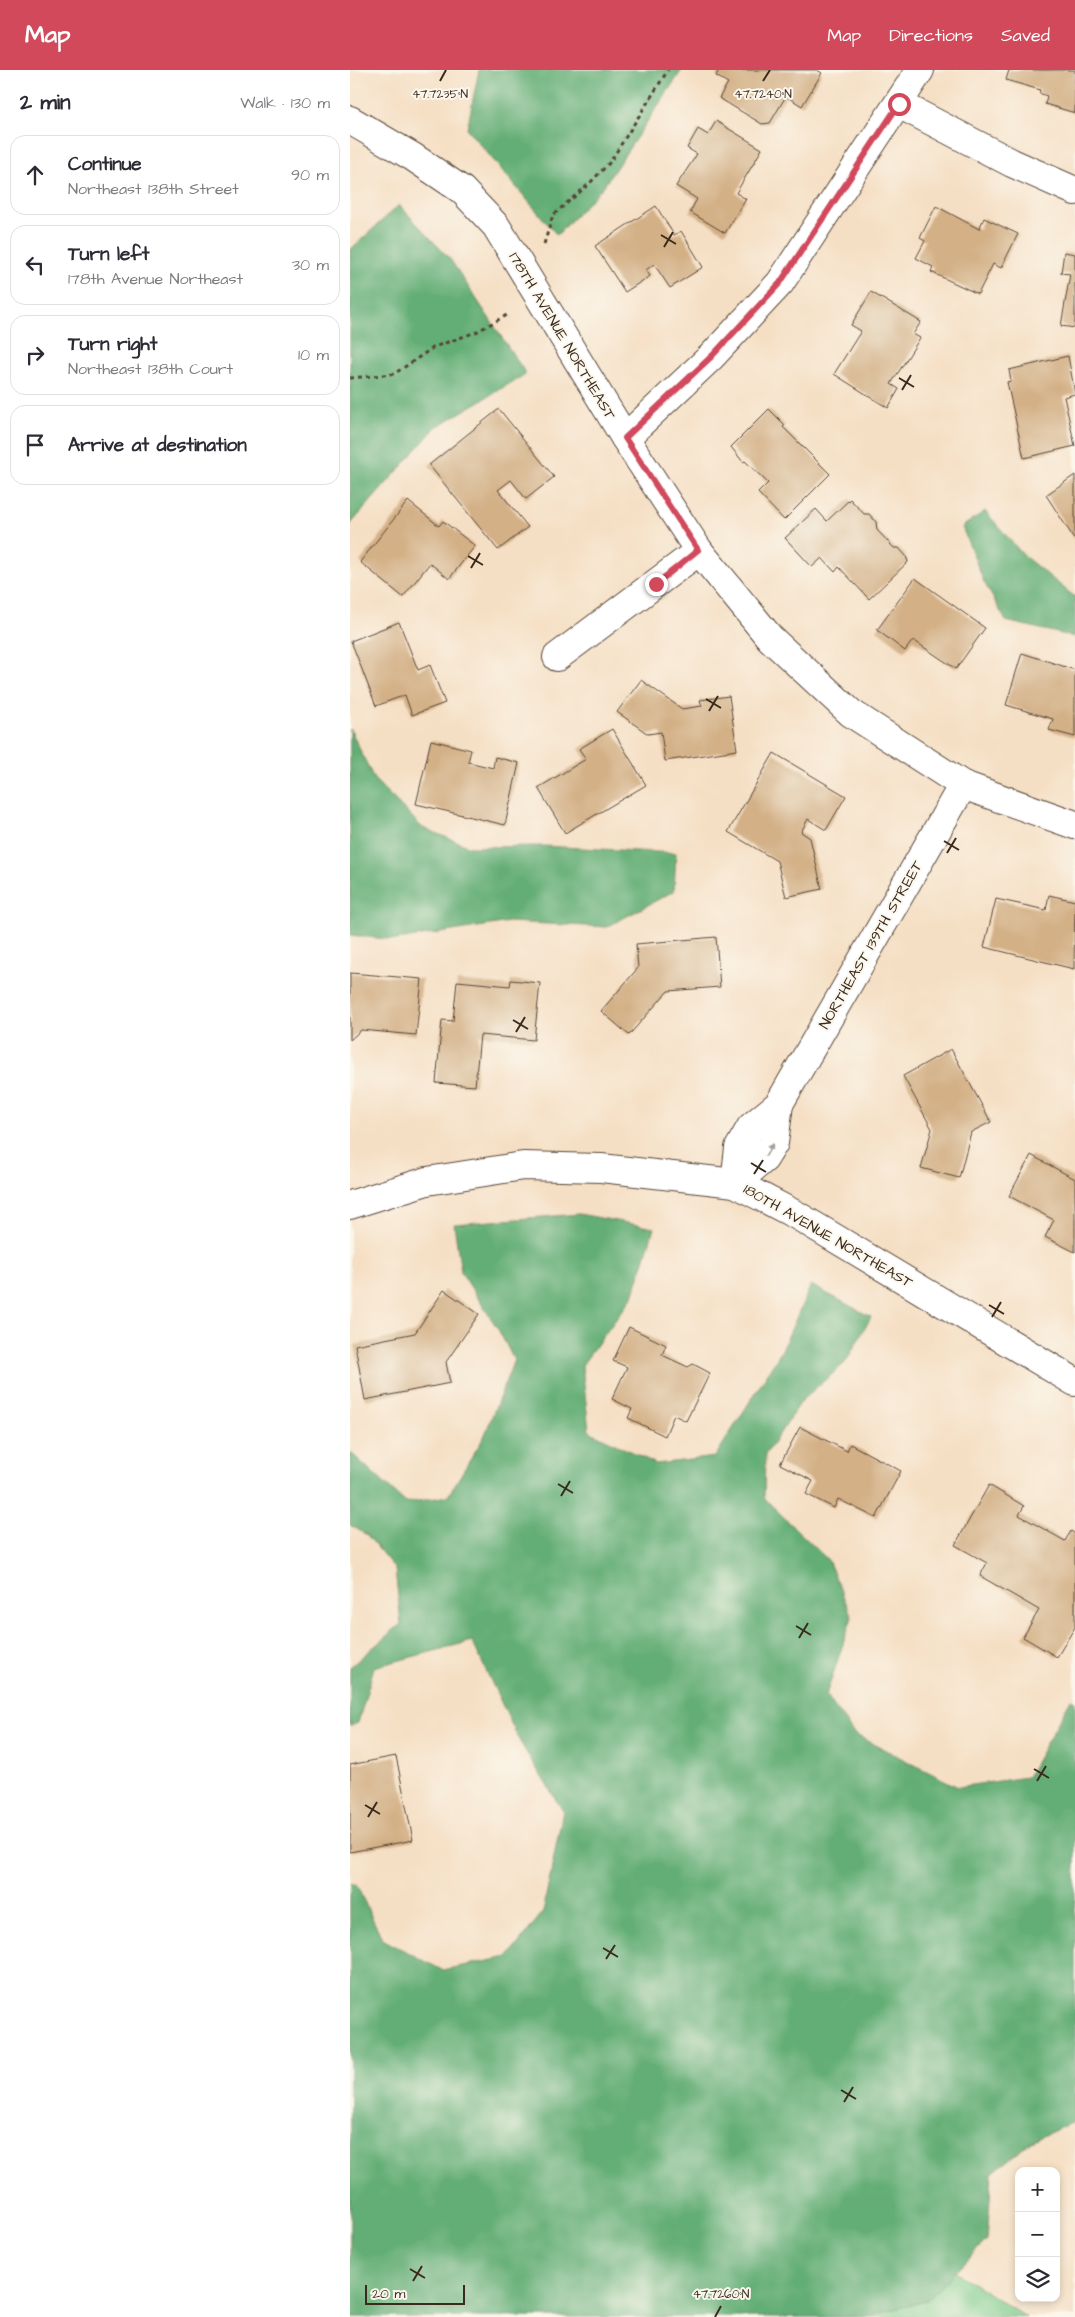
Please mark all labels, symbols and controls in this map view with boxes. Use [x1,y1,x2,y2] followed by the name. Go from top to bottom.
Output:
[25,18,70,52] text: Map
[827,23,861,48] text: Map
[889,23,973,48] text: Directions
[1001,23,1050,48] text: Saved
[412,86,469,103] text: 47.7235°N
[734,86,792,103] text: 47.7240°N
[20,88,70,117] text: 2 min
[240,92,330,114] text: Walk · 130 m
[888,93,911,116] route start
[68,151,142,178] text: Continue
[21,161,49,189] icon: ahead
[291,164,329,186] text: 90 m
[68,178,239,200] text: Northeast 138th Street
[68,241,149,268] text: Turn left
[504,248,621,424] street label: 178TH AVENUE NORTHEAST
[21,251,49,279] icon: left
[292,254,329,276] text: 30 m
[68,268,243,290] text: 178th Avenue Northeast
[68,331,157,358] text: Turn right
[21,341,49,369] icon: right
[298,344,329,366] text: 10 m
[68,358,233,380] text: Northeast 138th Court
[21,431,49,459] icon: arrive
[68,432,247,459] text: Arrive at destination
[645,573,668,596] route end
[814,856,928,1033] street label: NORTHEAST 139TH STREET
[765,1144,774,1157] one-way arrow
[740,1179,917,1293] street label: 180TH AVENUE NORTHEAST
[1015,2167,1060,2302] map controls
[1015,2167,1060,2212] button: +
[1015,2212,1060,2257] button: −
[1015,2257,1060,2302] button: layers
[365,2282,465,2305] scale bar
[372,2284,405,2304] text: 20 m
[693,2286,750,2303] text: 47.7260°N

